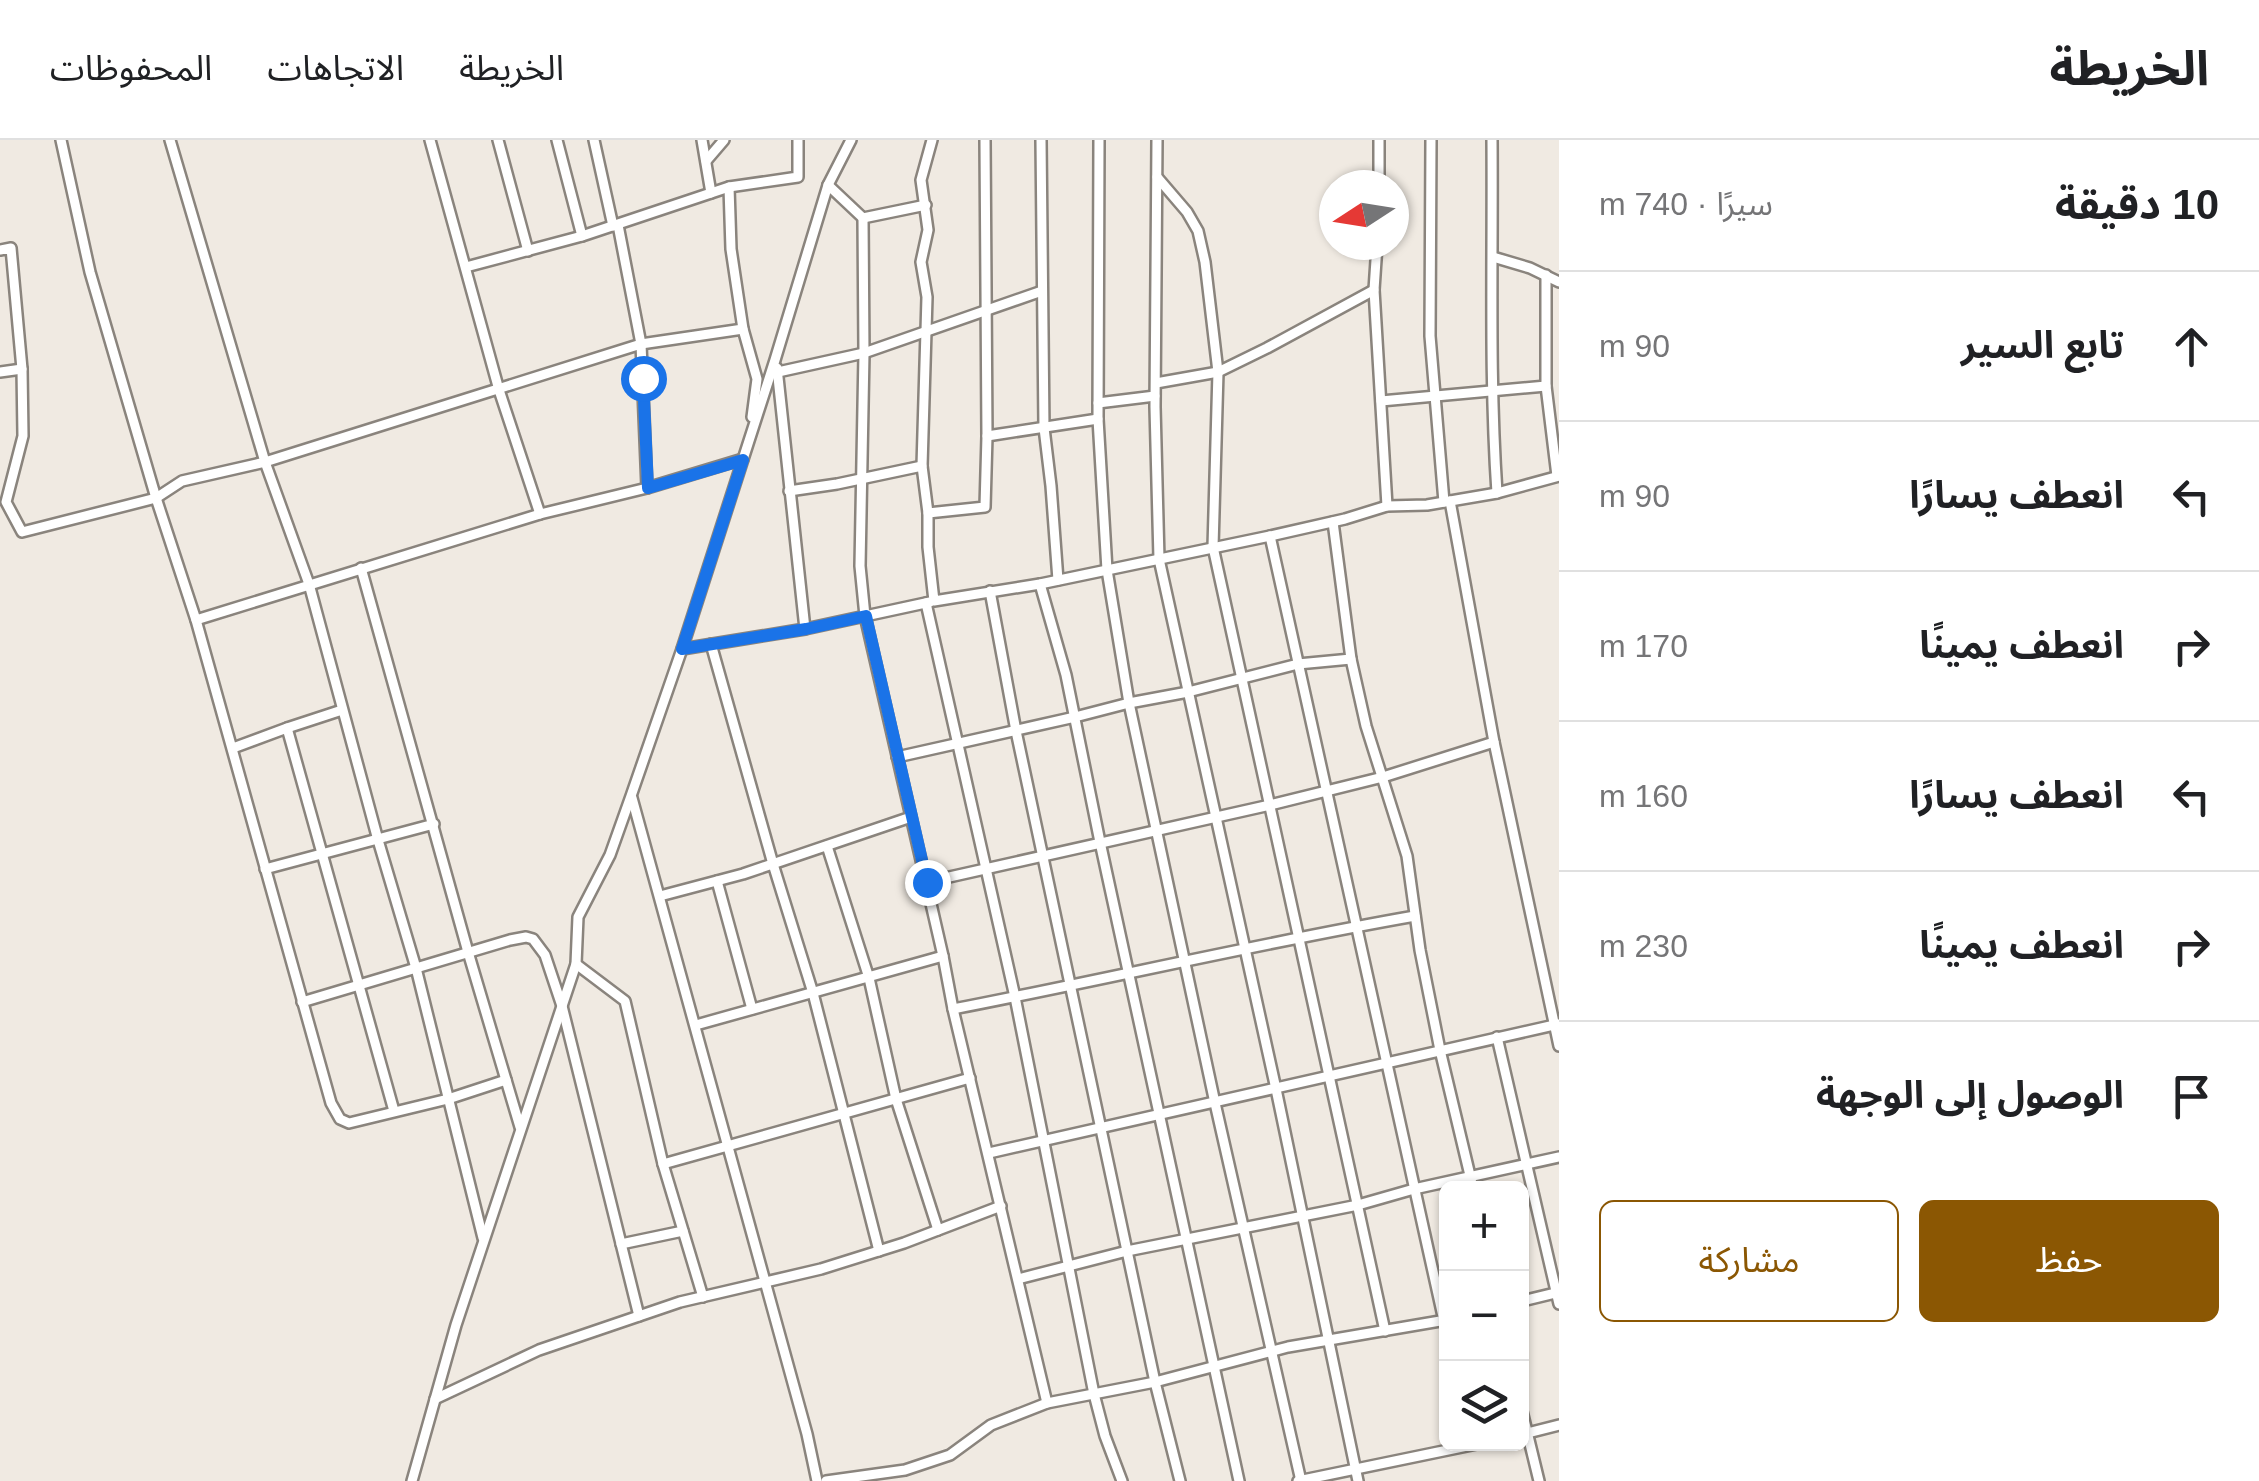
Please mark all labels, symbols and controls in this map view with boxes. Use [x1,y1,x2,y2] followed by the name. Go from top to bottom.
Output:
[2050,42,2209,95] text: الخريطة
[50,48,212,87] text: المحفوظات
[267,48,404,87] text: الاتجاهات
[459,48,564,87] text: الخريطة
[1319,170,1409,260] north arrow
[2055,181,2219,228] text: 10 دقيقة
[1599,186,1773,222] text: سيرًا · 740 m
[2164,319,2219,374] icon: ahead
[1961,324,2124,366] text: تابع السير
[1599,328,1670,364] text: 90 m
[621,356,667,402] route start
[2164,469,2219,524] icon: left
[1909,474,2124,516] text: انعطف يسارًا
[1599,478,1670,514] text: 90 m
[2164,619,2219,674] icon: right
[1919,624,2124,666] text: انعطف يمينًا
[1599,628,1688,664] text: 170 m
[2164,769,2219,824] icon: left
[1909,774,2124,816] text: انعطف يسارًا
[1599,778,1688,814] text: 160 m
[905,860,951,906] route end
[2164,919,2219,974] icon: right
[1919,924,2124,966] text: انعطف يمينًا
[1599,928,1688,964] text: 230 m
[2164,1069,2219,1124] icon: arrive
[1816,1074,2124,1116] text: الوصول إلى الوجهة
[1439,1181,1529,1451] map controls
[1439,1181,1529,1271] button: +
[1599,1200,1899,1322] button: مشاركة
[1919,1200,2219,1322] button: حفظ
[1439,1271,1529,1361] button: −
[1439,1361,1529,1451] button: layers

